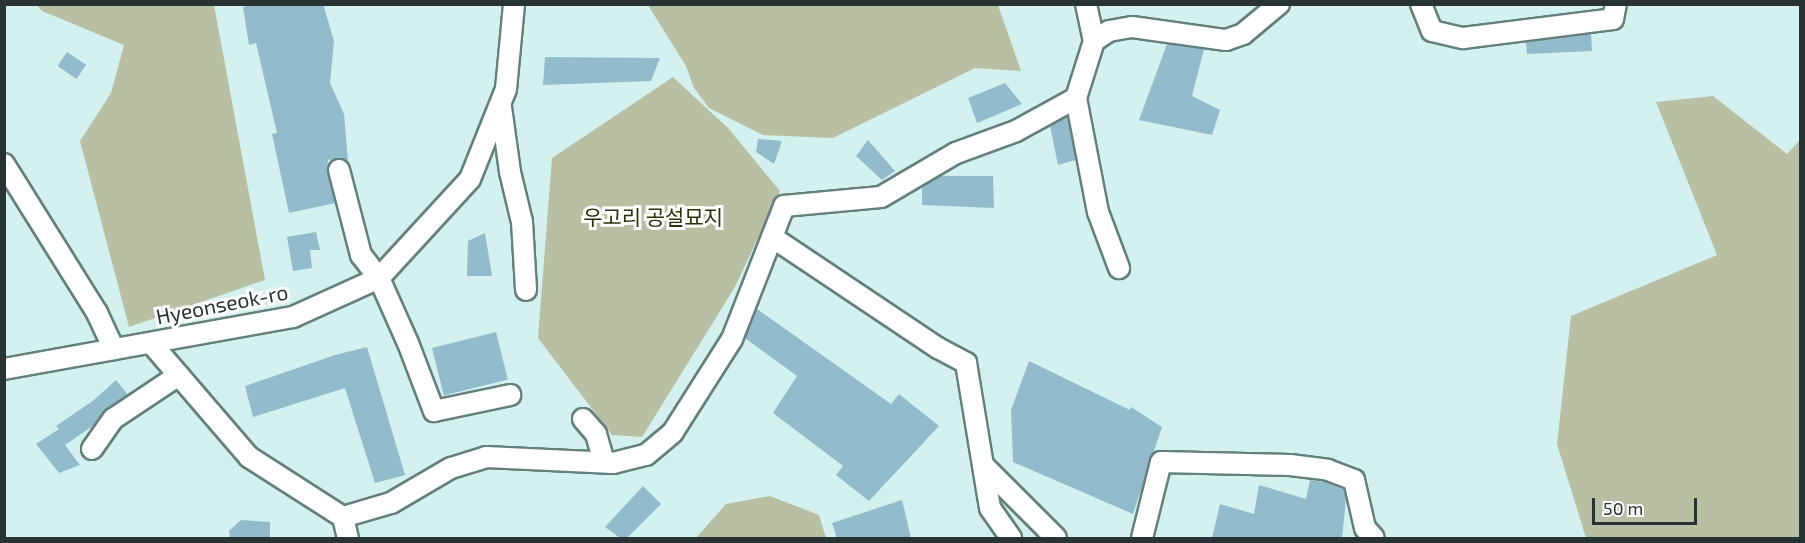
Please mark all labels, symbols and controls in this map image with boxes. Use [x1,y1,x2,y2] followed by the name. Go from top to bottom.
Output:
[583,204,723,230] park label: 우고리 공설묘지
[154,279,290,329] street label: Hyeonseok-ro
[1595,486,1700,524] scale bar
[1603,497,1643,519] text: 50 m

